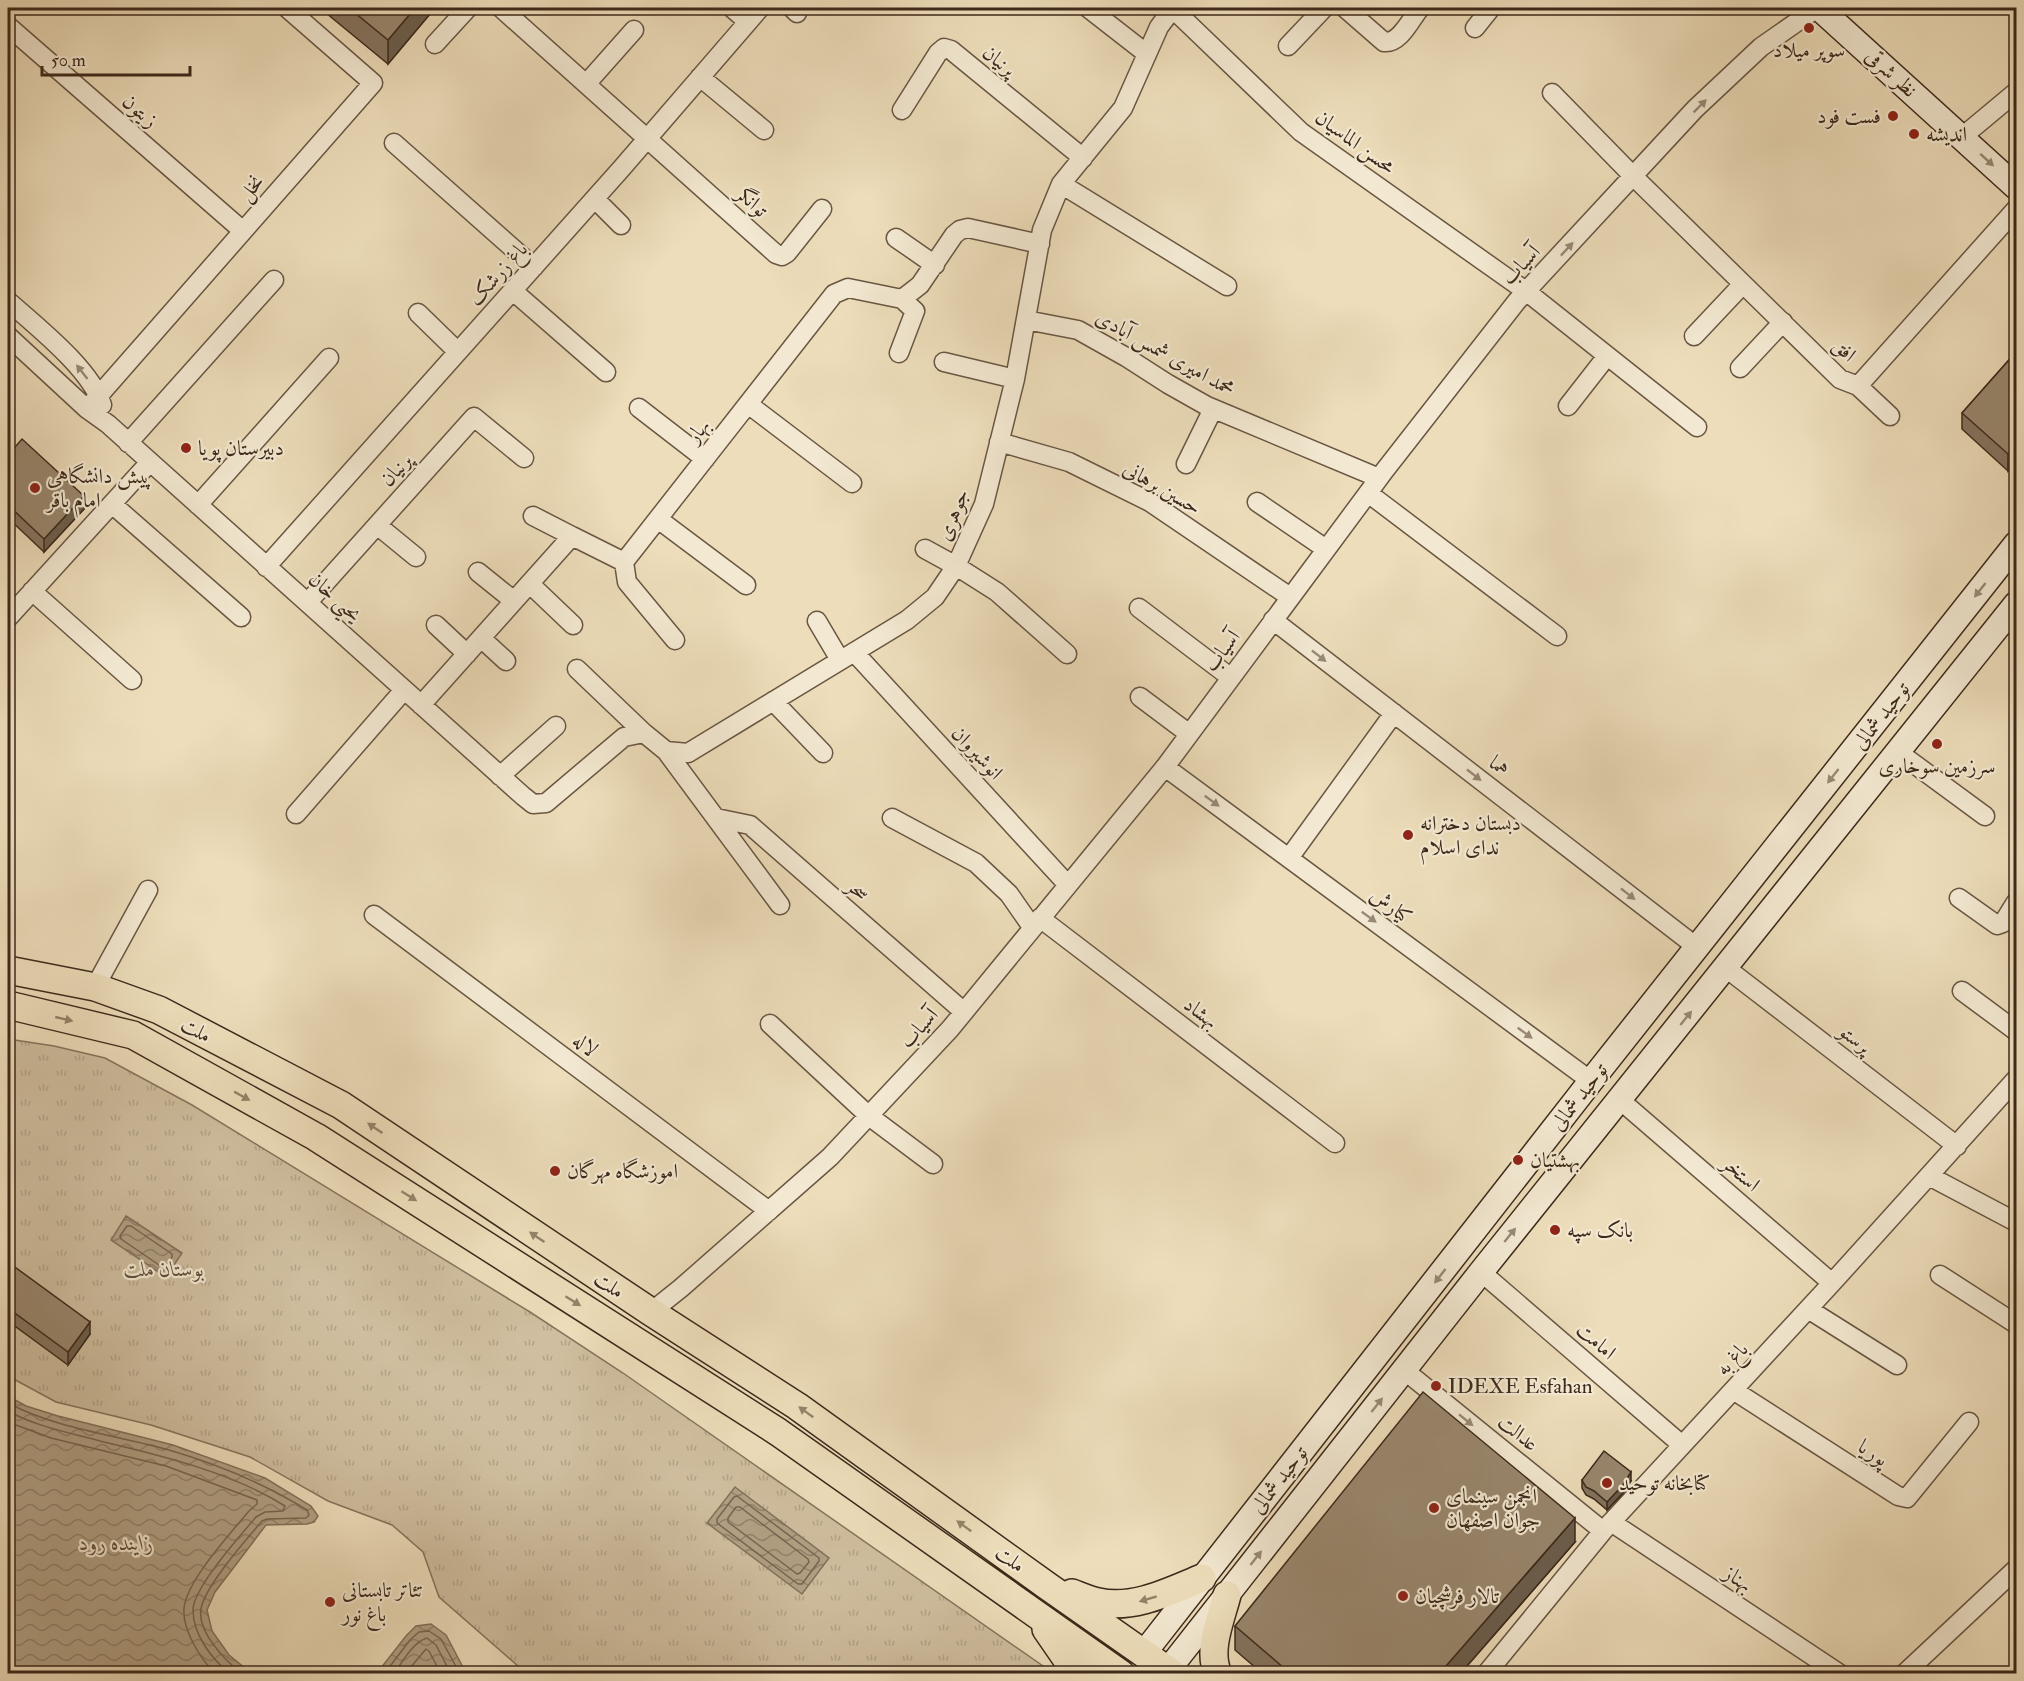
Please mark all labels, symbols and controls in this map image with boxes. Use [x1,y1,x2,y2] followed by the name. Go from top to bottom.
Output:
[1802,21,1816,35] marker: سوپر میلاد
[1773,37,1845,64] place label: سوپر میلاد
[42,39,190,77] scale bar
[976,39,1023,84] street label: پرنیان
[1859,43,1923,103] street label: نظر شرقی
[51,49,86,72] text: 50 m
[116,88,164,134] street label: زیتون
[1692,99,1706,113] one-way arrow
[1817,103,1881,130] place label: فست فود
[1310,104,1401,180] street label: محسن الماسیان
[1886,109,1900,123] marker: فست فود
[1926,121,1967,148] place label: اندیشه
[1907,127,1921,141] marker: اندیشه
[1979,153,1994,166] one-way arrow
[232,169,271,208] street label: نخل
[729,179,774,224] street label: توانگر
[462,236,537,314] street label: باغ زرشک
[1495,237,1548,291] street label: آسیاب
[1560,241,1574,256] one-way arrow
[1091,304,1239,402] street label: محمد امیری شمس آبادی
[1826,332,1862,368] street label: افق
[76,365,88,380] one-way arrow
[679,413,716,450] street label: بهار
[198,435,284,463] place label: دبیرستان پویا
[179,441,193,455] marker: دبیرستان پویا
[374,446,420,492] street label: پرنیان
[1118,455,1206,521] street label: حسین برهانی
[45,463,151,518] place label: پیش دانشگاهی امام باقر
[28,481,42,495] marker: پیش دانشگاهی امام باقر
[930,485,976,545] street label: جوهری
[300,566,368,631] street label: یحیی خان
[1974,582,1987,598] one-way arrow
[1197,623,1248,677] street label: آسیاب
[1312,649,1327,661] one-way arrow
[1846,676,1917,755] street label: توحید شمالی
[945,720,1009,786] street label: انوشیروان
[1930,737,1944,751] marker: سرزمین سوخاری
[1483,750,1515,782] street label: هما
[1879,753,1995,780] place label: سرزمین سوخاری
[1466,768,1481,780] one-way arrow
[1827,768,1840,784] one-way arrow
[1203,795,1219,807] one-way arrow
[1420,810,1521,865] place label: دبستان دخترانه ندای اسلام
[1401,828,1415,842] marker: دبستان دخترانه ندای اسلام
[839,871,875,907] street label: سحر
[1364,882,1418,930] street label: کیارش
[1620,888,1636,900] one-way arrow
[1360,911,1376,923] one-way arrow
[1178,991,1224,1035] street label: بهشاد
[894,1000,946,1054] street label: آسیاب
[1679,1010,1692,1026] one-way arrow
[176,1011,216,1049] street label: ملت
[55,1014,74,1024] one-way arrow
[1832,1017,1879,1062] street label: پرستو
[567,1027,603,1063] street label: لاله
[1517,1027,1533,1039] one-way arrow
[1544,1057,1615,1136] street label: توحید شمالی
[234,1090,250,1101] one-way arrow
[367,1123,383,1134] one-way arrow
[1530,1147,1580,1174] place label: بهشتیان
[1715,1149,1766,1198] street label: استخر
[1511,1153,1525,1167] marker: بهشتیان
[567,1158,678,1185] place label: اموزشگاه مهرگان
[548,1164,562,1178] marker: اموزشگاه مهرگان
[401,1191,417,1202] one-way arrow
[1567,1217,1633,1244] place label: بانک سپه
[1548,1223,1562,1237] marker: بانک سپه
[1504,1227,1517,1243] one-way arrow
[529,1232,545,1243] one-way arrow
[124,1256,204,1283] park label: بوستان ملت
[589,1265,629,1305] street label: ملت
[1434,1268,1446,1283] one-way arrow
[565,1295,581,1306] one-way arrow
[1570,1316,1622,1366] street label: امامت
[1710,1336,1757,1384] street label: باغ به
[1448,1373,1593,1400] place label: IDEXE Esfahan
[1429,1379,1443,1393] marker: IDEXE Esfahan
[1370,1397,1383,1413] one-way arrow
[798,1406,814,1418] one-way arrow
[1492,1408,1544,1458] street label: عدالت
[1458,1414,1474,1427] one-way arrow
[1852,1433,1894,1474] street label: پوریا
[1244,1440,1315,1519] street label: توحید شمالی
[1619,1470,1710,1497] place label: کتابخانه توحید
[1600,1476,1614,1490] marker: کتابخانه توحید
[1446,1483,1540,1534] place label: انجمن سینمای جوان اصفهان
[1427,1501,1441,1515] marker: انجمن سینمای جوان اصفهان
[957,1520,973,1532] one-way arrow
[79,1529,153,1557] water label: زاینده رود
[990,1539,1030,1579] street label: ملت
[1250,1550,1263,1566] one-way arrow
[1717,1558,1758,1598] street label: بهناز
[340,1577,423,1632] place label: تئاتر تابستانی باغ نور
[1415,1583,1500,1610] place label: تالار فرشچیان
[1396,1589,1410,1603] marker: تالار فرشچیان
[323,1595,337,1609] marker: تئاتر تابستانی باغ نور
[1138,1595,1156,1604] one-way arrow

